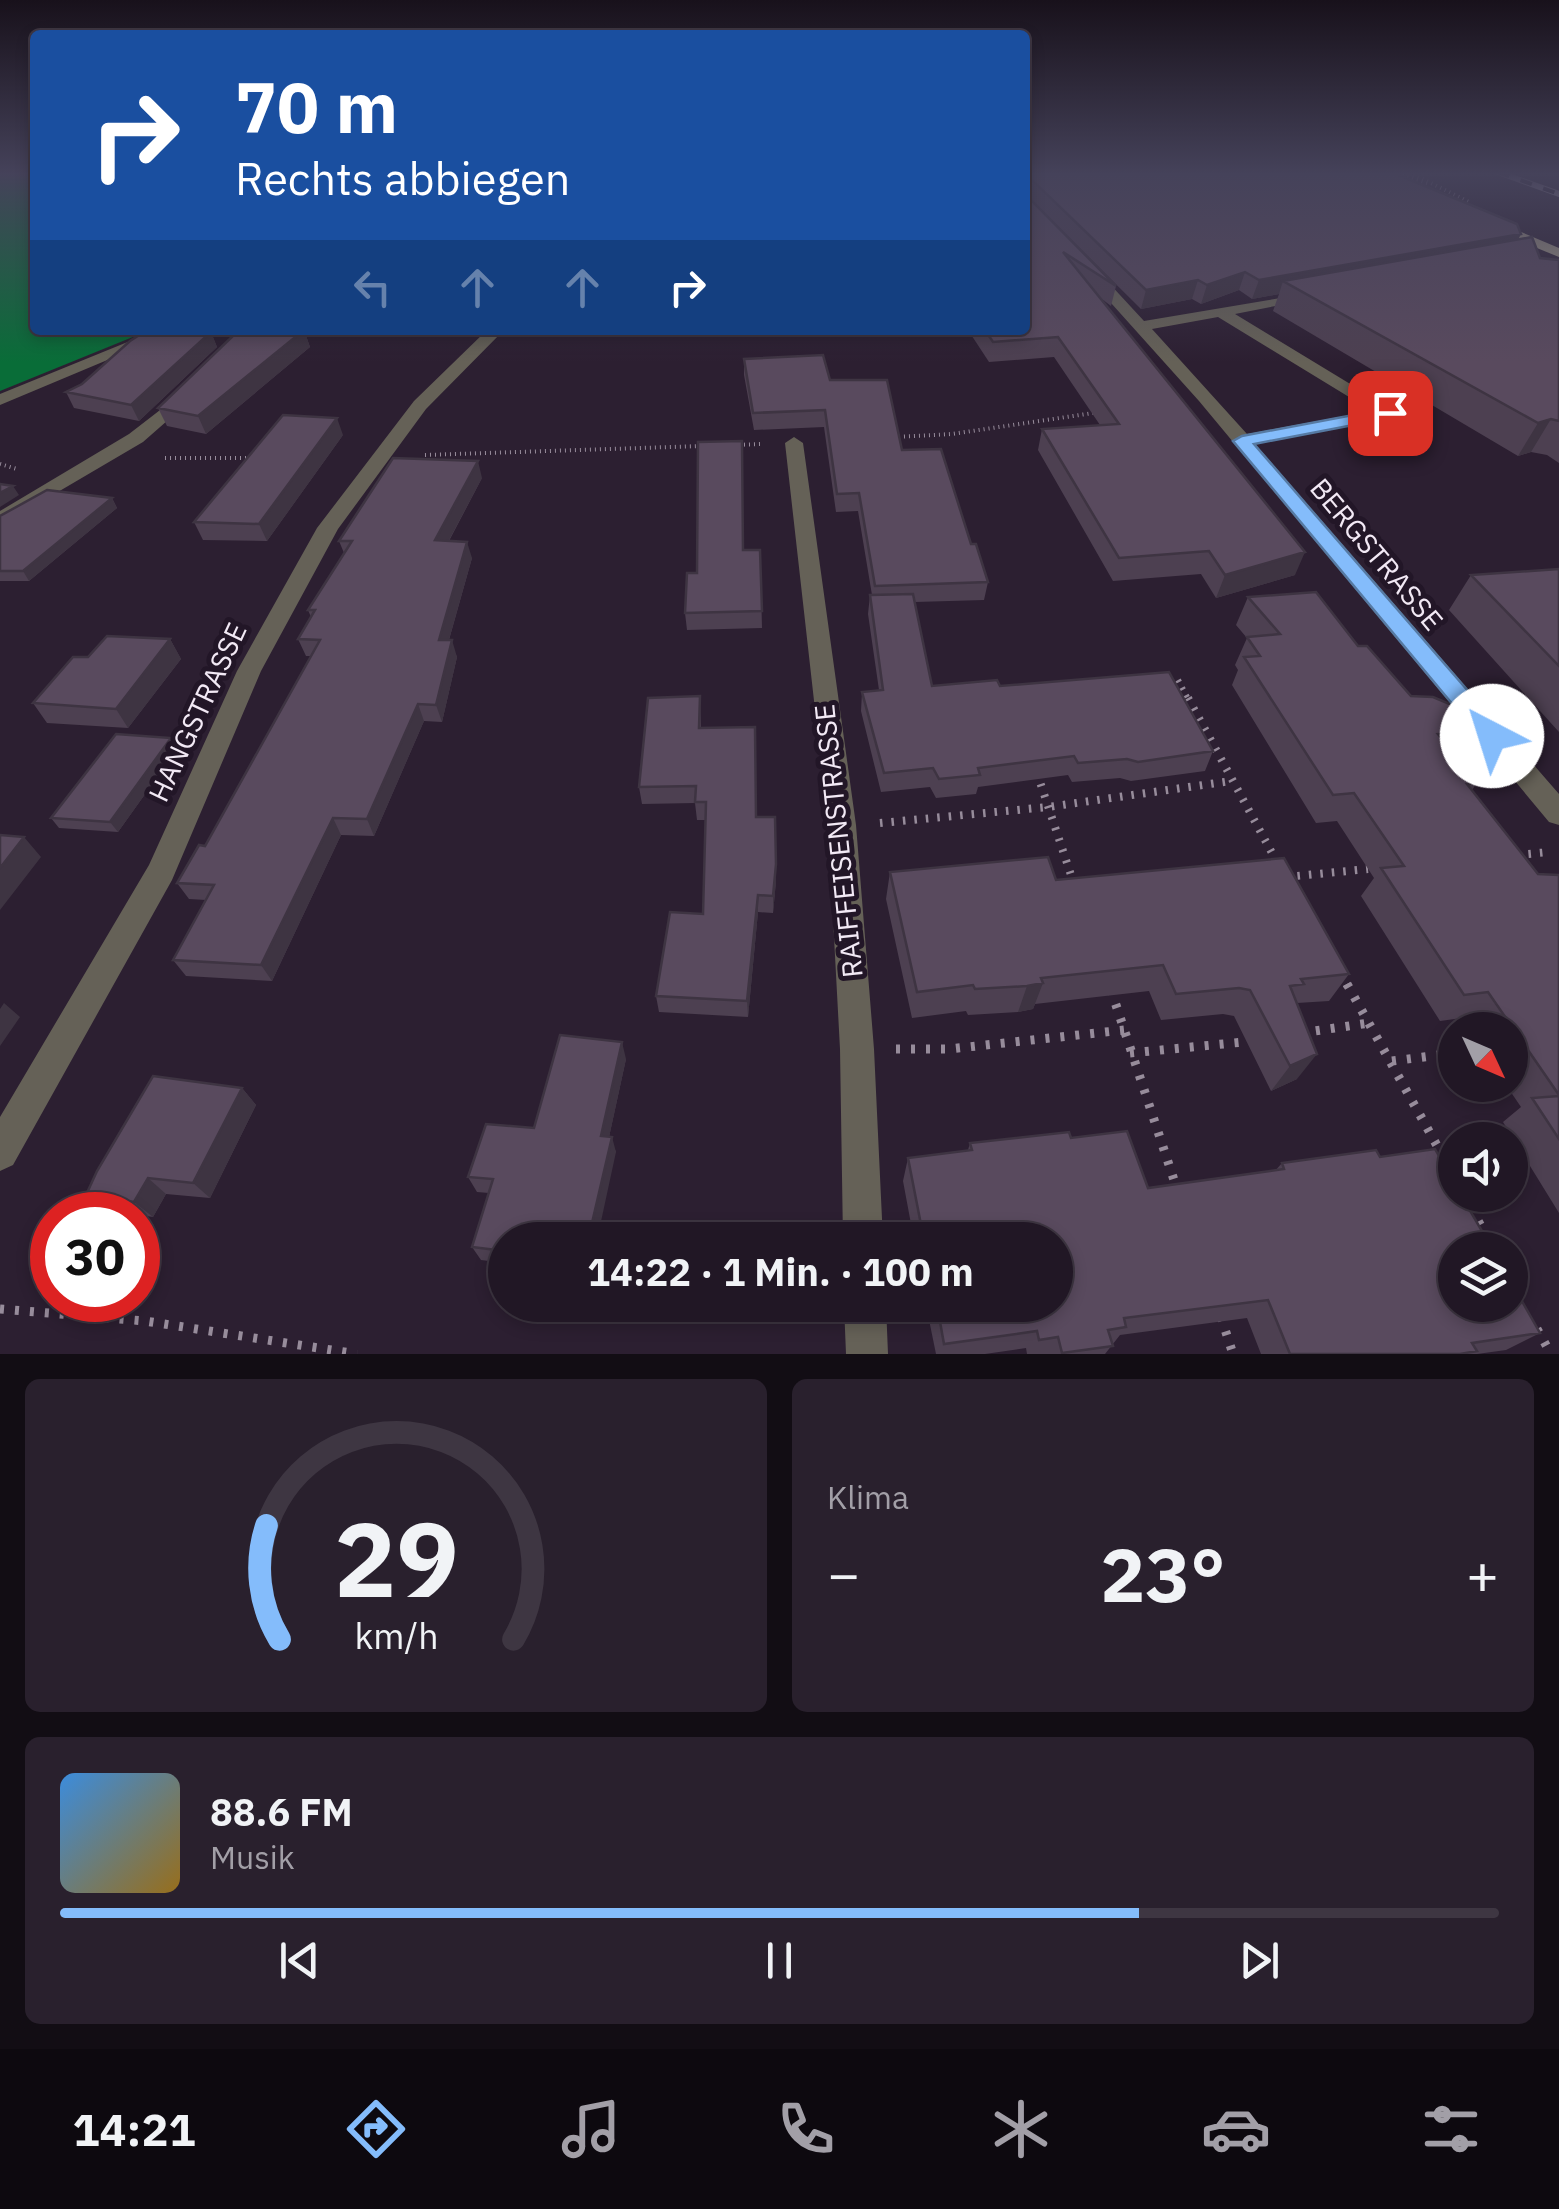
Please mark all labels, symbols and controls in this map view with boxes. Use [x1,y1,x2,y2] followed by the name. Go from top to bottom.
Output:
[235,61,398,152] text: 70 m
[70,70,200,200] icon: right
[235,149,570,207] text: Rechts abbiegen
[345,260,400,315] icon: left
[450,260,505,315] icon: ahead
[555,260,610,315] icon: ahead
[660,260,715,315] icon: right
[1348,371,1433,456] pin
[1363,386,1418,441] icon: arrive
[1302,470,1452,638] street label: BERGSTRASSE
[139,617,255,807] street label: HANGSTRASSE
[1440,684,1544,788] position arrow
[805,702,871,980] street label: RAIFFEISENSTRASSE
[1438,1012,1528,1102] north arrow
[1438,1012,1528,1322] map controls
[1438,1122,1528,1212] button: sound
[30,1192,160,1322] speed limit sign: 30
[1438,1232,1528,1322] button: layers
[587,1247,974,1296] text: 14:22 · 1 Min. · 100 m
[827,1476,909,1518] text: Klima
[334,1490,458,1626] text: 29
[1100,1525,1226,1623] text: 23°
[827,1538,860,1609] text: −
[1466,1538,1499,1609] text: +
[354,1612,438,1659] text: km/h
[210,1787,353,1836] text: 88.6 FM
[210,1836,295,1878] text: Musik
[272,1933,327,1988] icon: previous
[752,1933,807,1988] icon: pause
[1232,1933,1287,1988] icon: next
[341,2094,411,2164] icon: directions
[556,2094,626,2164] icon: music
[771,2094,841,2164] icon: phone
[986,2094,1056,2164] icon: climate
[1201,2094,1271,2164] icon: car
[1416,2094,1486,2164] icon: filters
[73,2100,195,2158] text: 14:21

